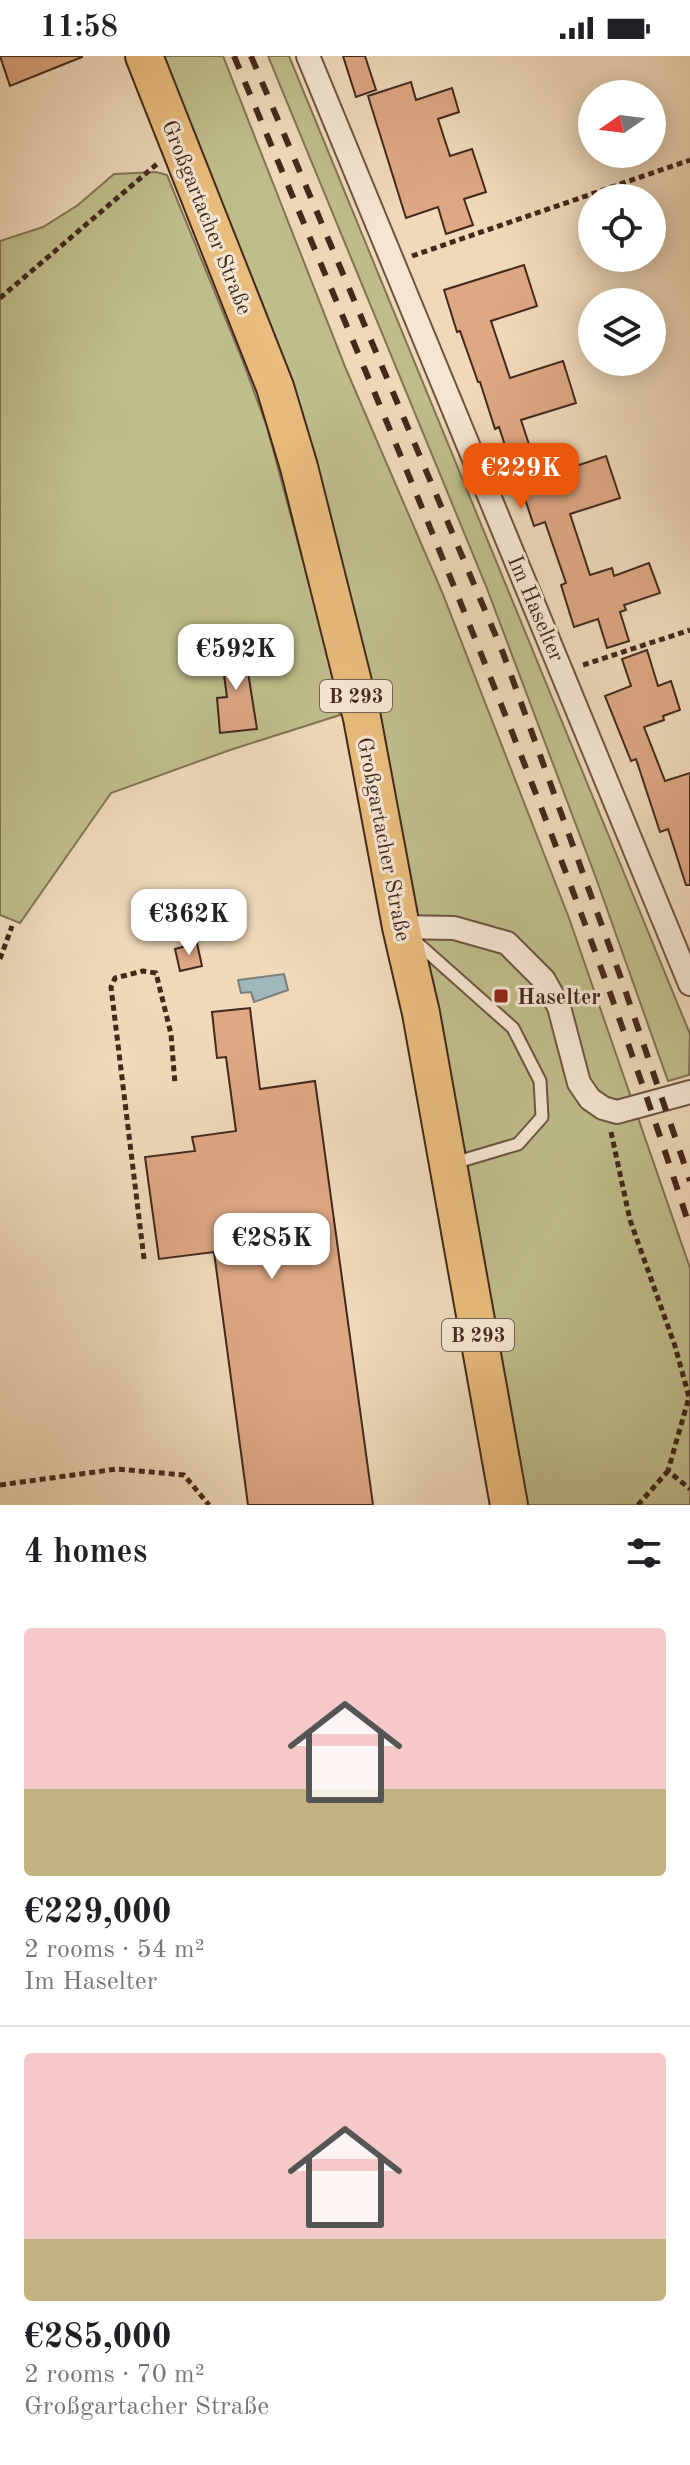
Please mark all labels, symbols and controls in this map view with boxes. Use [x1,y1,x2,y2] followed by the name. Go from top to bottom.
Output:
[40,13,118,43] text: 11:58
[578,80,666,168] north arrow
[578,80,666,376] map controls
[157,117,255,318] street label: Großgartacher Straße
[578,184,666,272] button: locate
[578,288,666,376] button: layers
[465,443,577,511] pin: €229K
[481,456,561,482] text: €229K
[503,552,567,665] street label: Im Haselter
[180,624,292,692] pin: €592K
[196,637,276,663] text: €592K
[320,680,392,712] road number: B 293
[352,735,414,943] street label: Großgartacher Straße
[133,889,245,957] pin: €362K
[149,902,229,928] text: €362K
[492,987,510,1005] marker: Haselter
[517,987,601,1009] place label: Haselter
[216,1213,328,1281] pin: €285K
[232,1226,312,1252] text: €285K
[442,1319,514,1351] road number: B 293
[622,1531,666,1575] icon: filters
[24,1536,147,1570] text: 4 homes
[273,1680,417,1824] icon: home
[24,1896,172,1930] text: €229,000
[24,1937,205,1963] text: 2 rooms · 54 m²
[24,1969,157,1995] text: Im Haselter
[273,2105,417,2249] icon: home
[24,2321,172,2355] text: €285,000
[24,2362,205,2388] text: 2 rooms · 70 m²
[24,2394,269,2420] text: Großgartacher Straße

